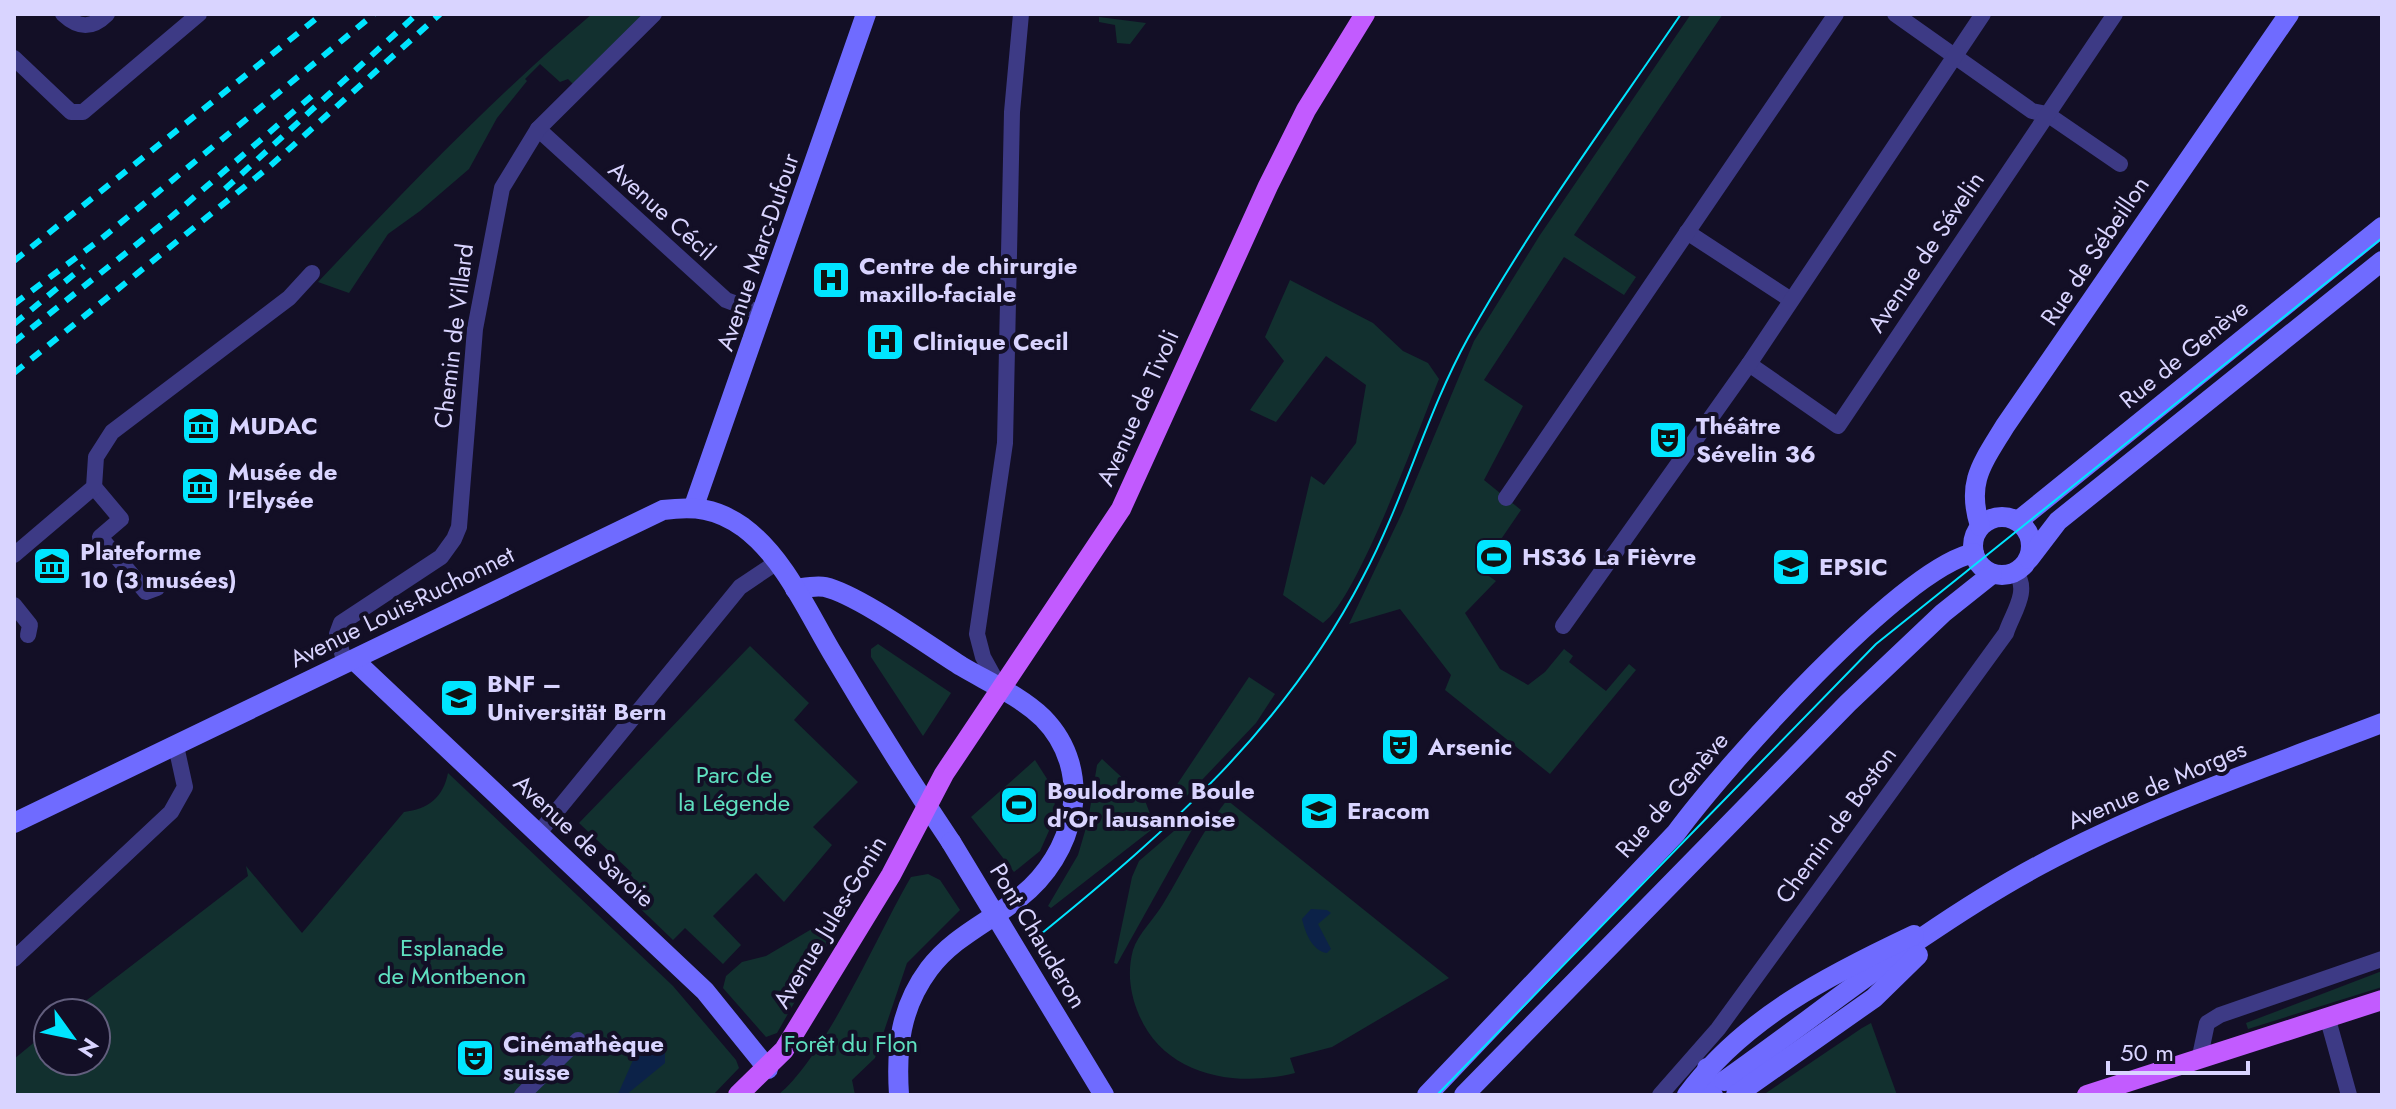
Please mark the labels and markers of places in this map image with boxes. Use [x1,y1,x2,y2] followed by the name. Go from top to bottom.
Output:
[859,248,1078,311] place label: Centre de chirurgie maxillo-faciale
[810,259,852,301] hospital icon: Centre de chirurgie maxillo-faciale
[864,321,906,363] hospital icon: Clinique Cecil
[913,324,1068,359] place label: Clinique Cecil
[180,405,222,447] museum icon: MUDAC
[229,408,318,443] place label: MUDAC
[1696,408,1816,471] place label: Théâtre Sévelin 36
[1647,419,1689,461] theatre icon: Théâtre Sévelin 36
[228,454,337,517] place label: Musée de l'Elysée
[179,465,221,507] museum icon: Musée de l'Elysée
[80,534,237,597] place label: Plateforme 10 (3 musées)
[1473,536,1515,578] sports icon: HS36 La Fièvre
[1522,539,1696,574] place label: HS36 La Fièvre
[31,545,73,587] museum icon: Plateforme 10 (3 musées)
[1770,546,1812,588] school or university icon: EPSIC
[1819,549,1888,584] place label: EPSIC
[487,666,667,729] place label: BNF – Universität Bern
[438,677,480,719] school or university icon: BNF – Universität Bern
[1379,726,1421,768] theatre icon: Arsenic
[1427,729,1512,764] place label: Arsenic
[1047,773,1255,836] place label: Boulodrome Boule d'Or lausannoise
[998,784,1040,826] sports icon: Boulodrome Boule d'Or lausannoise
[1298,790,1340,832] school or university icon: Eracom
[1347,793,1430,828] place label: Eracom
[503,1026,664,1089] place label: Cinémathèque suisse
[454,1037,496,1079] theatre icon: Cinémathèque suisse

